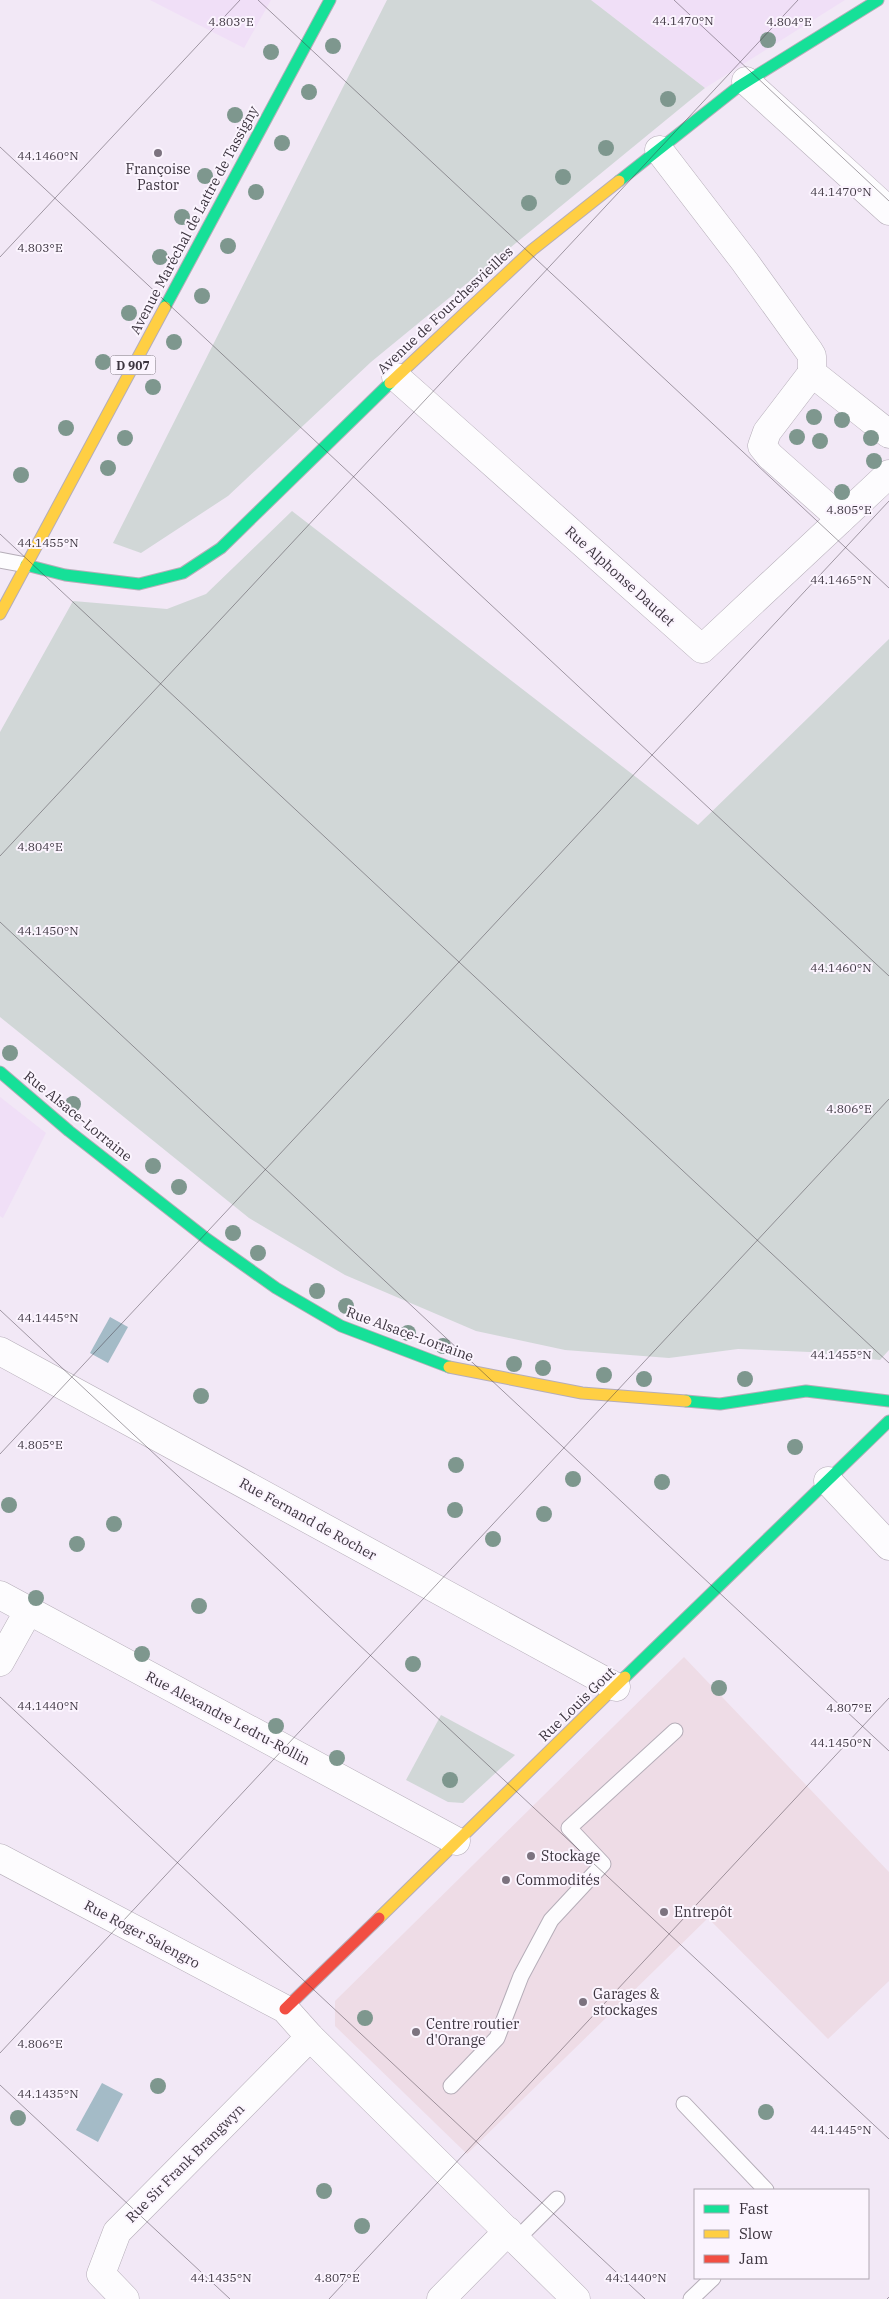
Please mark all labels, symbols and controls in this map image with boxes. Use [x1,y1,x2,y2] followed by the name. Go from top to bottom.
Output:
[652,13,714,28] text: 44.1470°N
[208,14,254,29] text: 4.803°E
[766,14,812,29] text: 4.804°E
[126,102,262,337] street label: Avenue Maréchal de Lattre de Tassigny
[152,147,164,159] marker: Françoise Pastor
[17,148,79,163] text: 44.1460°N
[126,160,190,194] place label: Françoise Pastor
[810,184,872,199] text: 44.1470°N
[17,240,63,255] text: 4.803°E
[373,242,517,378] street label: Avenue de Fourchesvieilles
[110,356,156,374] road number: D 907
[826,502,872,517] text: 4.805°E
[561,522,679,630] street label: Rue Alphonse Daudet
[17,535,79,550] text: 44.1455°N
[810,572,872,587] text: 44.1465°N
[17,839,63,854] text: 4.804°E
[17,923,79,938] text: 44.1450°N
[810,960,872,975] text: 44.1460°N
[20,1067,136,1165] street label: Rue Alsace-Lorraine
[826,1101,872,1116] text: 4.806°E
[344,1303,476,1365] street label: Rue Alsace-Lorraine
[17,1310,79,1325] text: 44.1445°N
[810,1347,872,1362] text: 44.1455°N
[17,1437,63,1452] text: 4.805°E
[236,1474,380,1565] street label: Rue Fernand de Rocher
[535,1663,619,1745] street label: Rue Louis Gout
[143,1667,313,1769] street label: Rue Alexandre Ledru-Rollin
[17,1698,79,1713] text: 44.1440°N
[826,1700,872,1715] text: 4.807°E
[810,1735,872,1750] text: 44.1450°N
[541,1847,600,1865] place label: Stockage
[525,1850,537,1862] marker: Stockage
[516,1871,600,1889] place label: Commodités
[500,1874,512,1886] marker: Commodités
[81,1896,203,1972] street label: Rue Roger Salengro
[674,1903,732,1921] place label: Entrepôt
[658,1906,670,1918] marker: Entrepôt
[593,1985,660,2019] place label: Garages & stockages
[577,1996,589,2008] marker: Garages & stockages
[426,2015,520,2049] place label: Centre routier d'Orange
[410,2026,422,2038] marker: Centre routier d'Orange
[17,2036,63,2051] text: 4.806°E
[17,2086,79,2101] text: 44.1435°N
[122,2100,248,2226] street label: Rue Sir Frank Brangwyn
[810,2122,872,2137] text: 44.1445°N
[694,2189,869,2279] legend
[739,2199,769,2218] text: Fast
[739,2224,773,2243] text: Slow
[739,2249,768,2268] text: Jam
[190,2270,252,2285] text: 44.1435°N
[314,2270,360,2285] text: 4.807°E
[605,2270,667,2285] text: 44.1440°N

